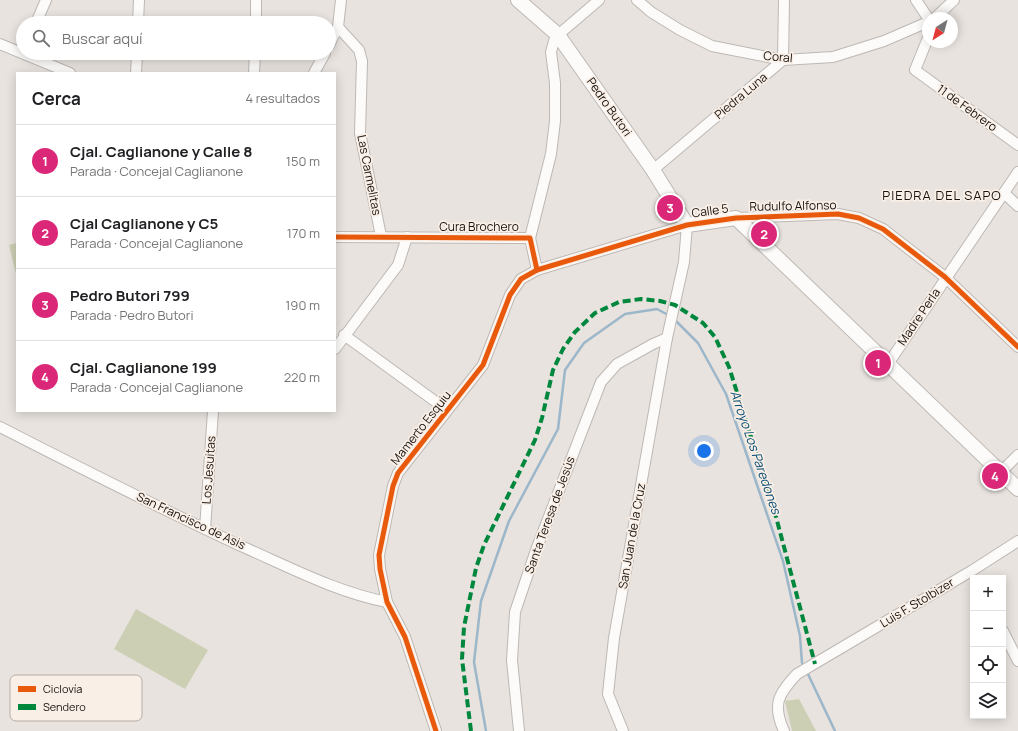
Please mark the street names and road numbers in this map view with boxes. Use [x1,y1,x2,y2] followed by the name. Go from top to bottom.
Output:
[763,47,793,66] street label: Coral
[711,68,771,123] street label: Piedra Luna
[583,74,636,140] street label: Pedro Butori
[934,80,1001,135] street label: 11 de Febrero
[353,133,386,217] street label: Las Carmelitas
[749,196,837,215] street label: Rudulfo Alfonso
[690,199,730,222] street label: Calle 5
[439,218,519,235] street label: Cura Brochero
[893,285,944,349] street label: Madre Perla
[386,387,455,468] street label: Mamerto Esquiu
[198,435,219,505] street label: Los Jesuitas
[520,454,579,576] street label: Santa Teresa de Jesús
[614,482,649,590] street label: San Juan de la Cruz
[134,488,249,553] street label: San Francisco de Asis
[876,573,958,631] street label: Luis F. Stolbizer

